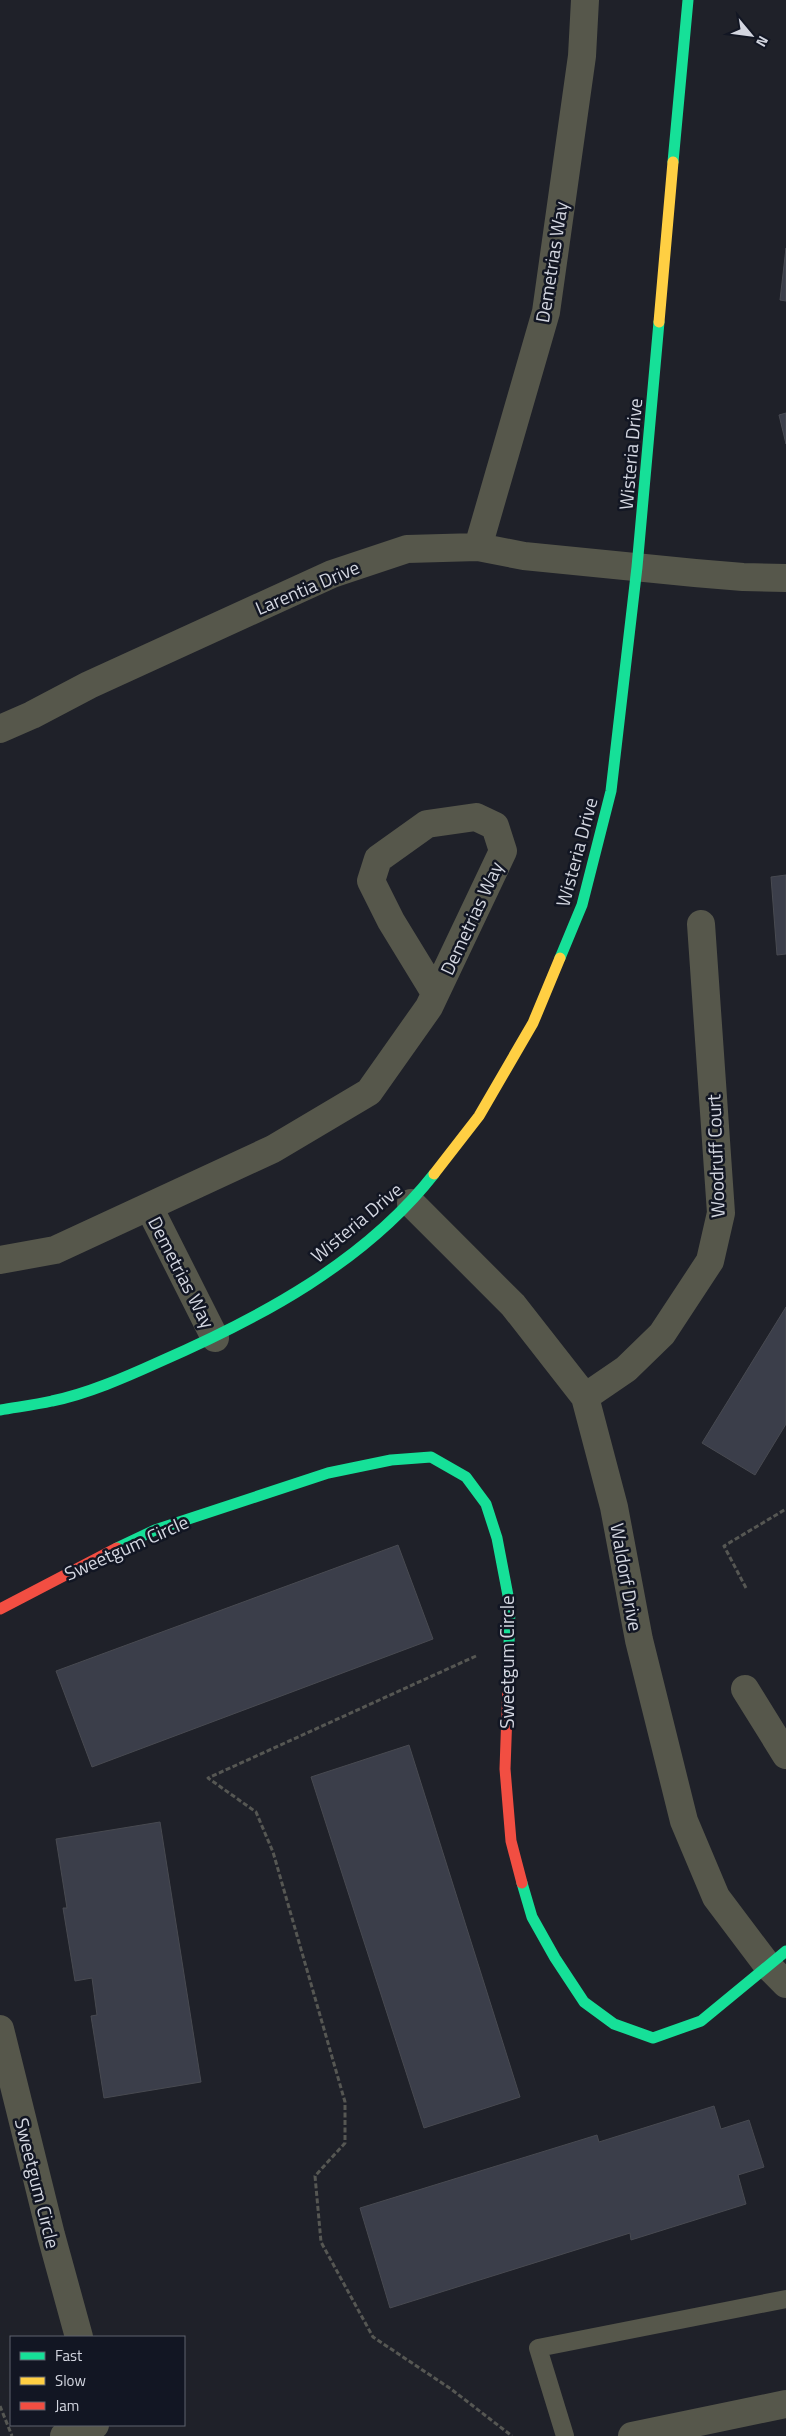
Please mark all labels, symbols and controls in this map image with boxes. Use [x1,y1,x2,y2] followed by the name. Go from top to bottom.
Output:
[726,10,776,60] north arrow
[751,32,774,51] text: N
[527,199,575,325] street label: Demetrias Way
[611,397,649,511] street label: Wisteria Drive
[250,552,364,622] street label: Larentia Drive
[547,794,605,910] street label: Wisteria Drive
[432,856,510,980] street label: Demetrias Way
[698,1093,732,1218] street label: Woodruff Court
[304,1175,408,1269] street label: Wisteria Drive
[141,1211,223,1333] street label: Demetrias Way
[59,1507,193,1587] street label: Sweetgum Circle
[603,1521,651,1633] street label: Waldorf Drive
[492,1595,521,1729] street label: Sweetgum Circle
[8,2115,68,2251] street label: Sweetgum Circle
[10,2336,185,2426] legend
[55,2344,83,2367] text: Fast
[55,2369,86,2392] text: Slow
[55,2394,79,2417] text: Jam

